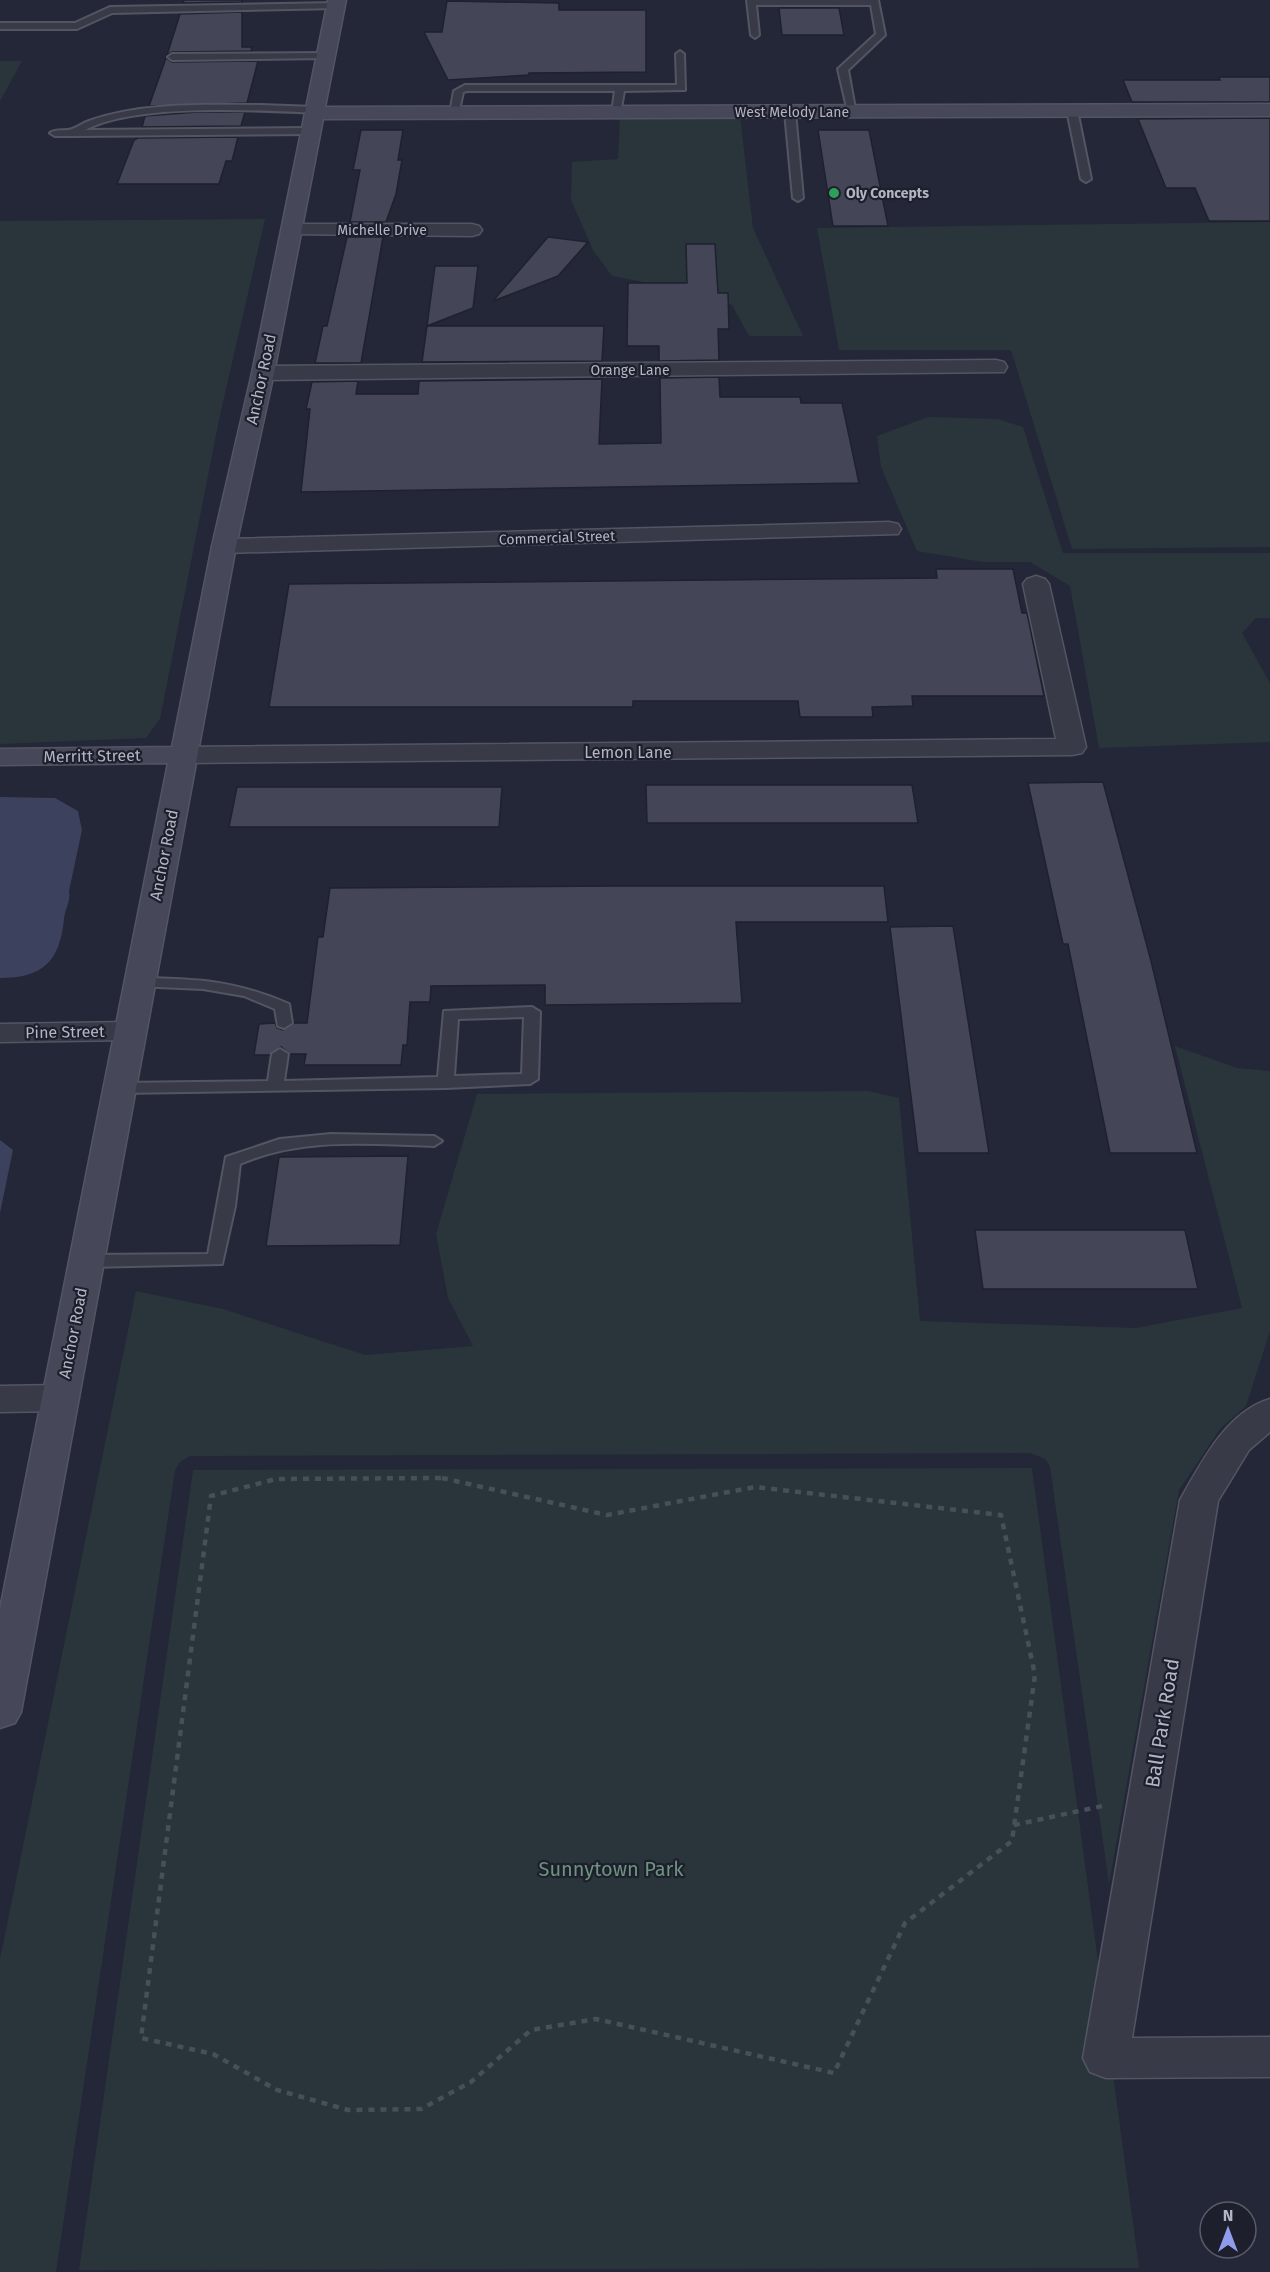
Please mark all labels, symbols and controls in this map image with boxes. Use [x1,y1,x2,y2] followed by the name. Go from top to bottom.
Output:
[735,104,849,121] street label: West Melody Lane
[846,185,929,202] place label: Oly Concepts
[827,186,841,200] marker: Oly Concepts
[337,222,427,239] street label: Michelle Drive
[242,332,280,426] street label: Anchor Road
[590,362,670,379] street label: Orange Lane
[499,527,616,549] street label: Commercial Street
[584,743,672,762] street label: Lemon Lane
[43,746,141,766] street label: Merritt Street
[146,808,182,902] street label: Anchor Road
[25,1022,105,1042] street label: Pine Street
[55,1286,91,1380] street label: Anchor Road
[1140,1657,1184,1789] street label: Ball Park Road
[539,1857,684,1881] park label: Sunnytown Park
[1198,2200,1258,2260] north arrow
[1223,2206,1233,2225] text: N

